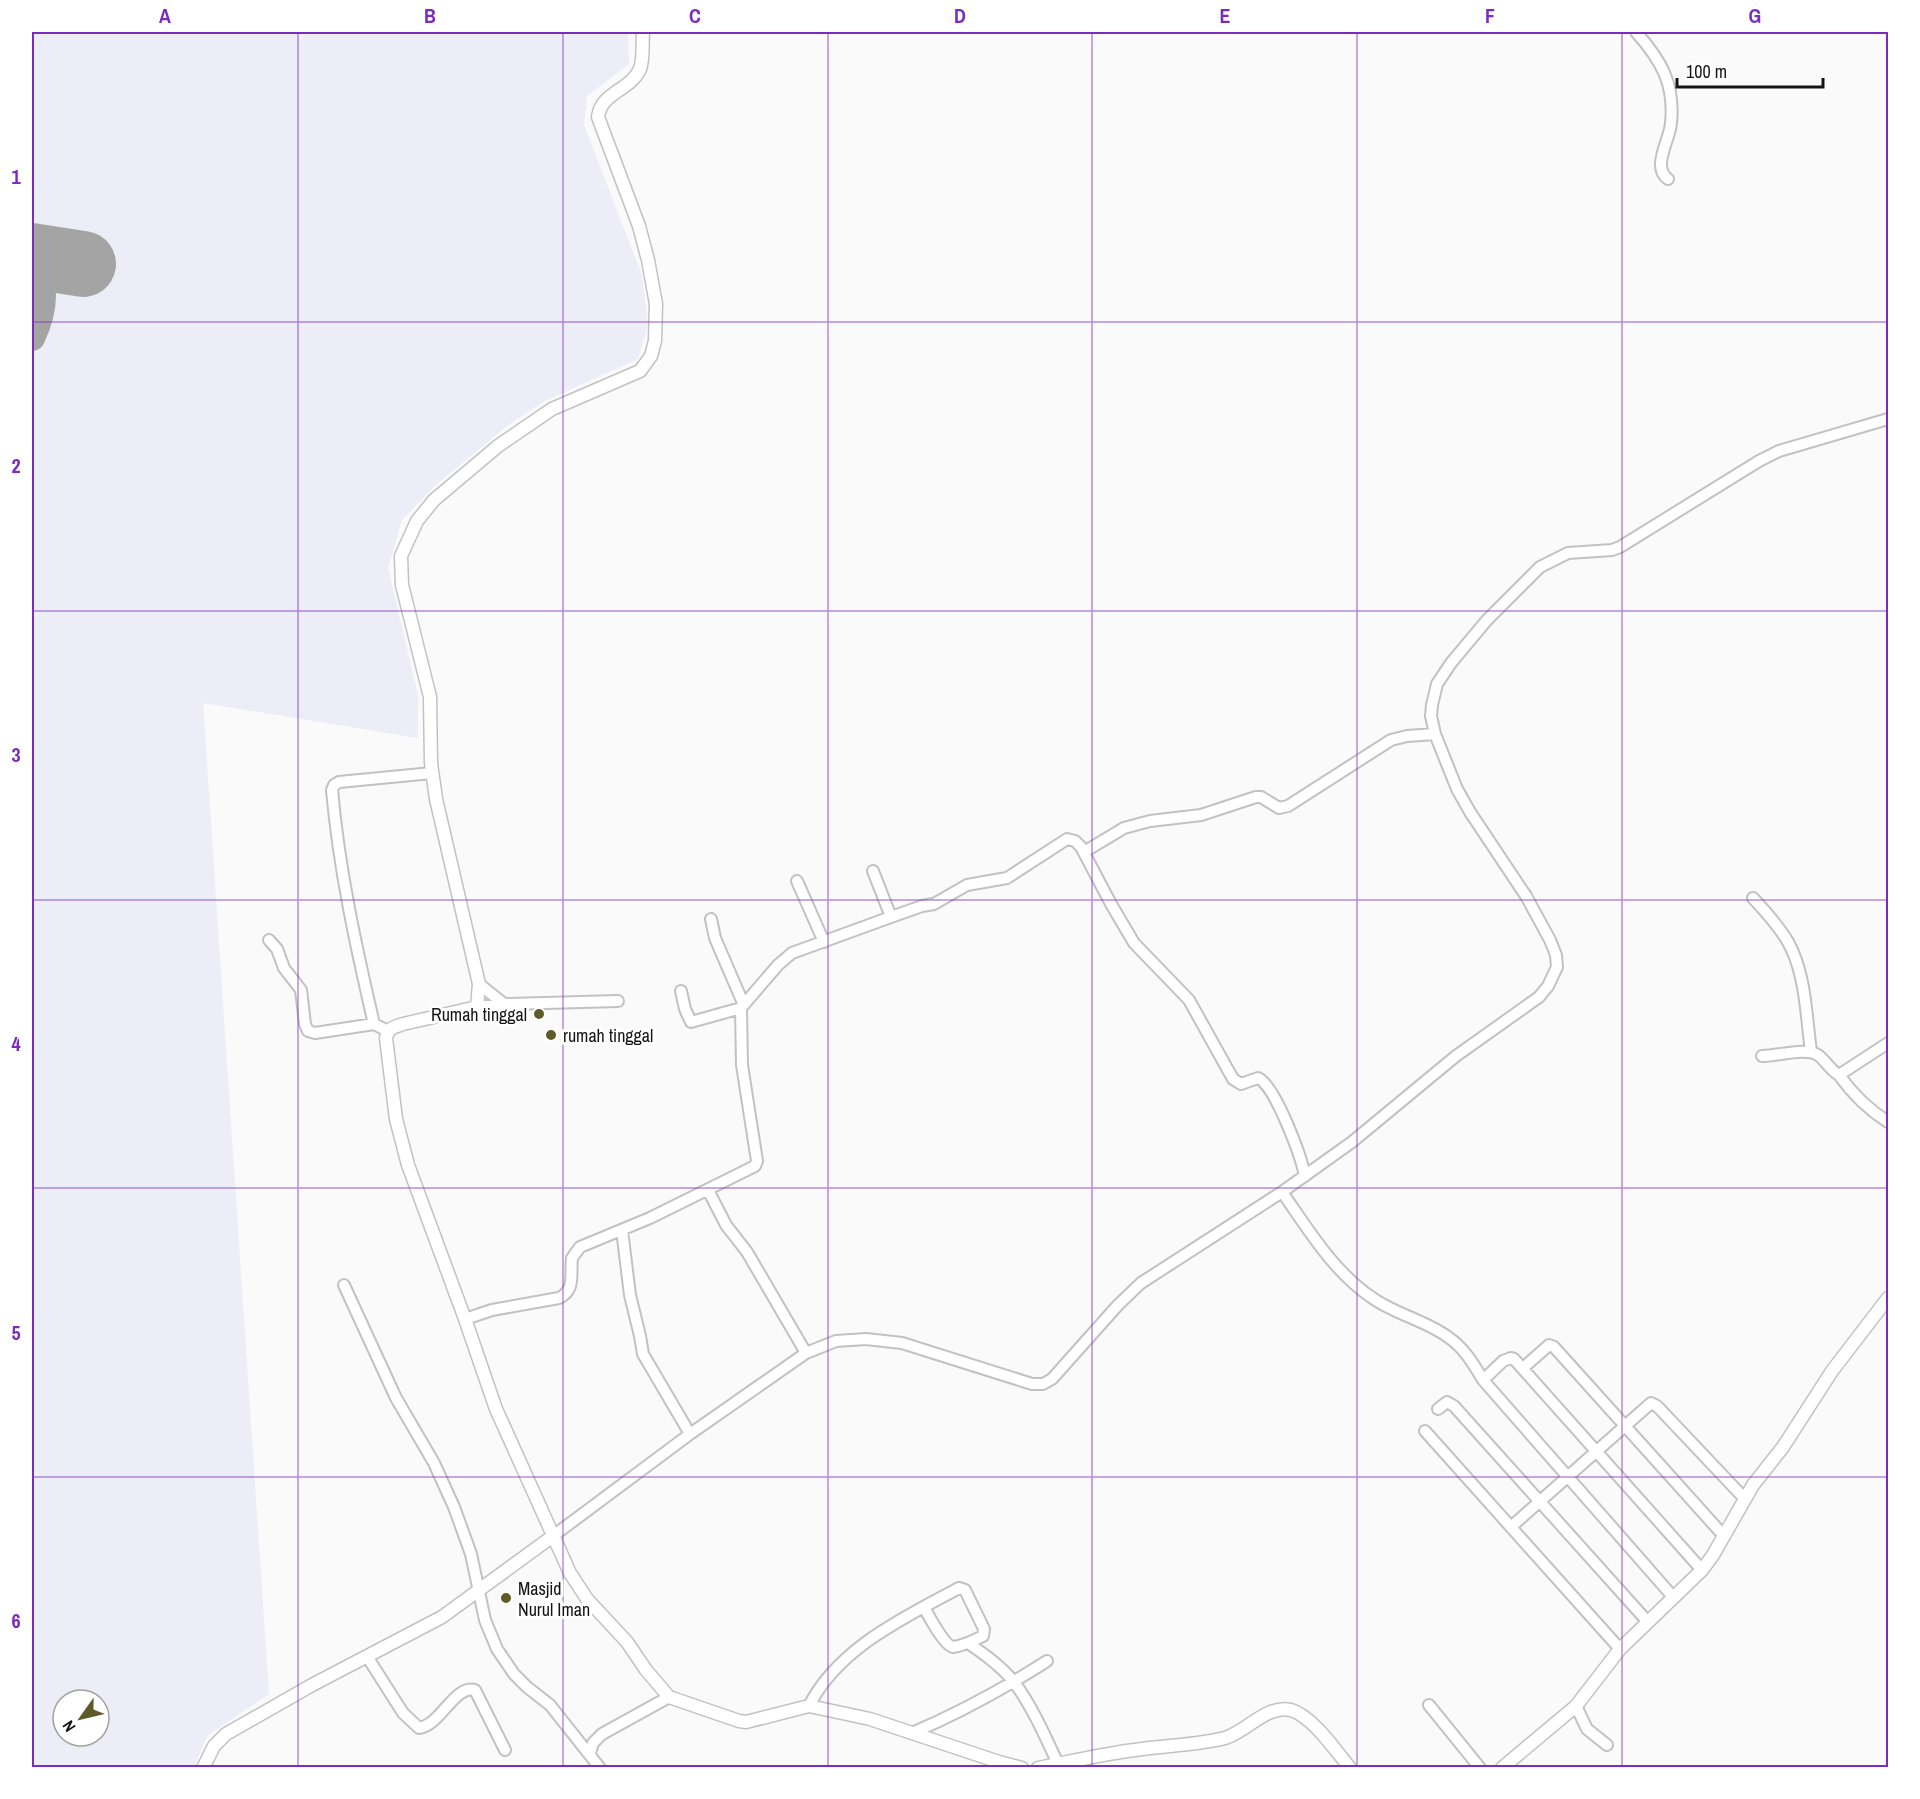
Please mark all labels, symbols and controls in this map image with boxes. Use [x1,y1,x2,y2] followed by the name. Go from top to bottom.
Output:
[159,2,171,29] text: A
[424,2,436,29] text: B
[689,2,701,29] text: C
[954,2,966,29] text: D
[1220,2,1231,29] text: E
[1485,2,1495,29] text: F
[1749,2,1761,29] text: G
[1677,51,1822,89] scale bar
[1686,59,1727,84] text: 100 m
[11,163,21,190] text: 1
[11,452,21,479] text: 2
[11,741,21,768] text: 3
[431,1002,527,1027] place label: Rumah tinggal
[532,1007,546,1021] marker: Rumah tinggal
[563,1023,653,1048] place label: rumah tinggal
[544,1028,558,1042] marker: rumah tinggal
[11,1030,21,1057] text: 4
[11,1319,21,1346] text: 5
[518,1576,590,1622] place label: Masjid Nurul Iman
[499,1591,513,1605] marker: Masjid Nurul Iman
[11,1607,21,1634] text: 6
[51,1688,111,1748] north arrow
[57,1716,80,1736] text: N

